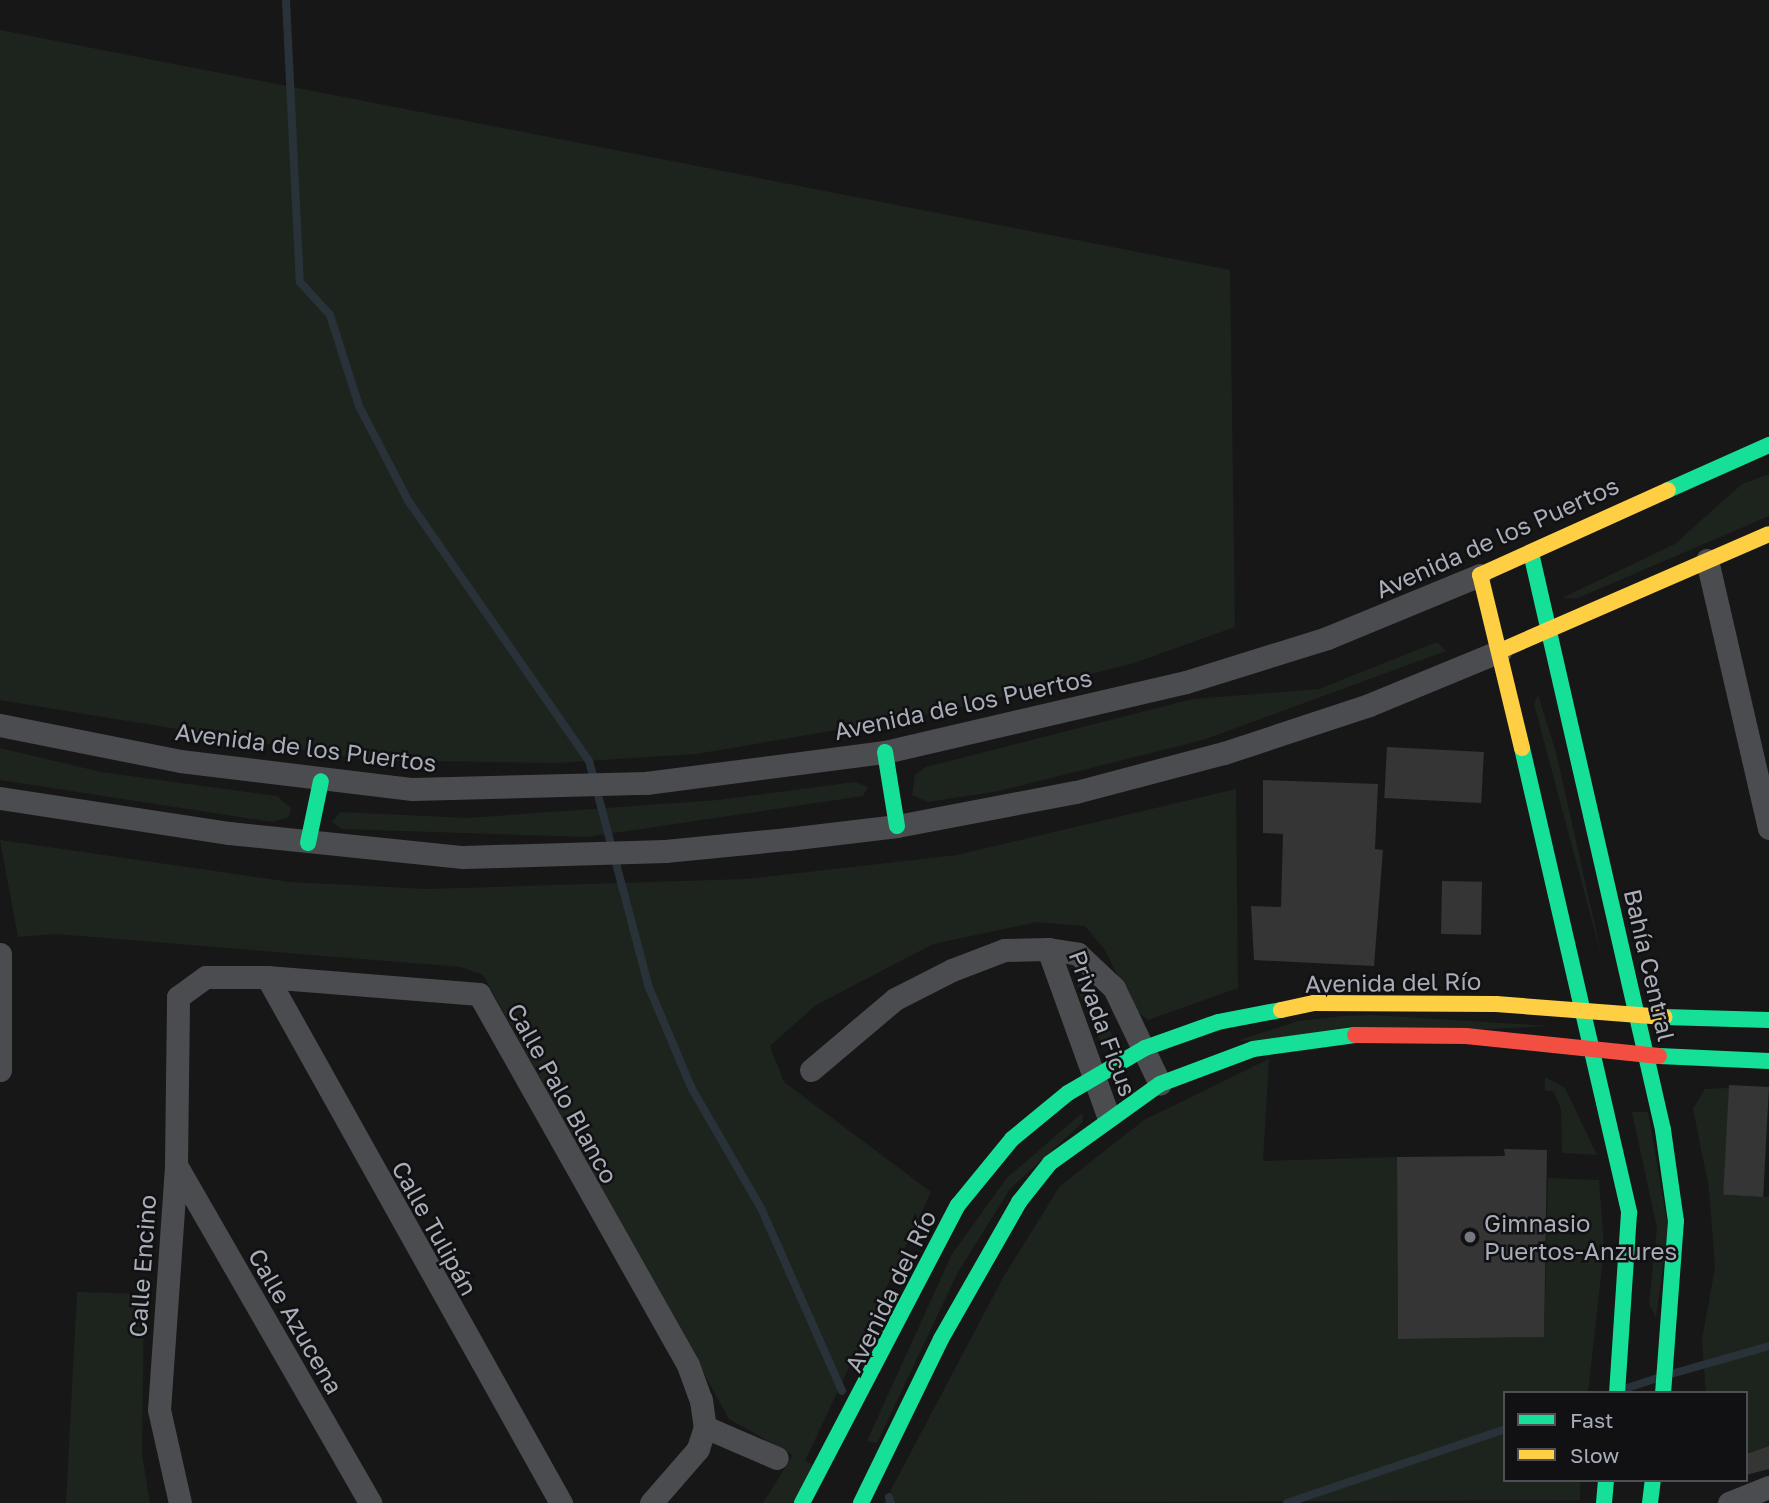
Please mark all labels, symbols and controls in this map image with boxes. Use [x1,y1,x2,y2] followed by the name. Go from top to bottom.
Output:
[1371,470,1623,604] street label: Avenida de los Puertos
[831,663,1095,745] street label: Avenida de los Puertos
[174,717,438,777] street label: Avenida de los Puertos
[1619,886,1681,1044] street label: Bahía Central
[1063,946,1143,1100] street label: Privada Ficus
[1304,966,1482,998] street label: Avenida del Río
[502,998,624,1188] street label: Calle Palo Blanco
[386,1156,484,1300] street label: Calle Tulipán
[123,1194,161,1338] street label: Calle Encino
[838,1205,942,1377] street label: Avenida del Río
[1484,1209,1677,1265] place label: Gimnasio Puertos-Anzures
[1462,1229,1478,1245] marker: Gimnasio Puertos-Anzures
[243,1243,349,1399] street label: Calle Azucena
[1503,1391,1748,1482] legend
[1570,1407,1613,1433] text: Fast
[1570,1442,1619,1468] text: Slow

